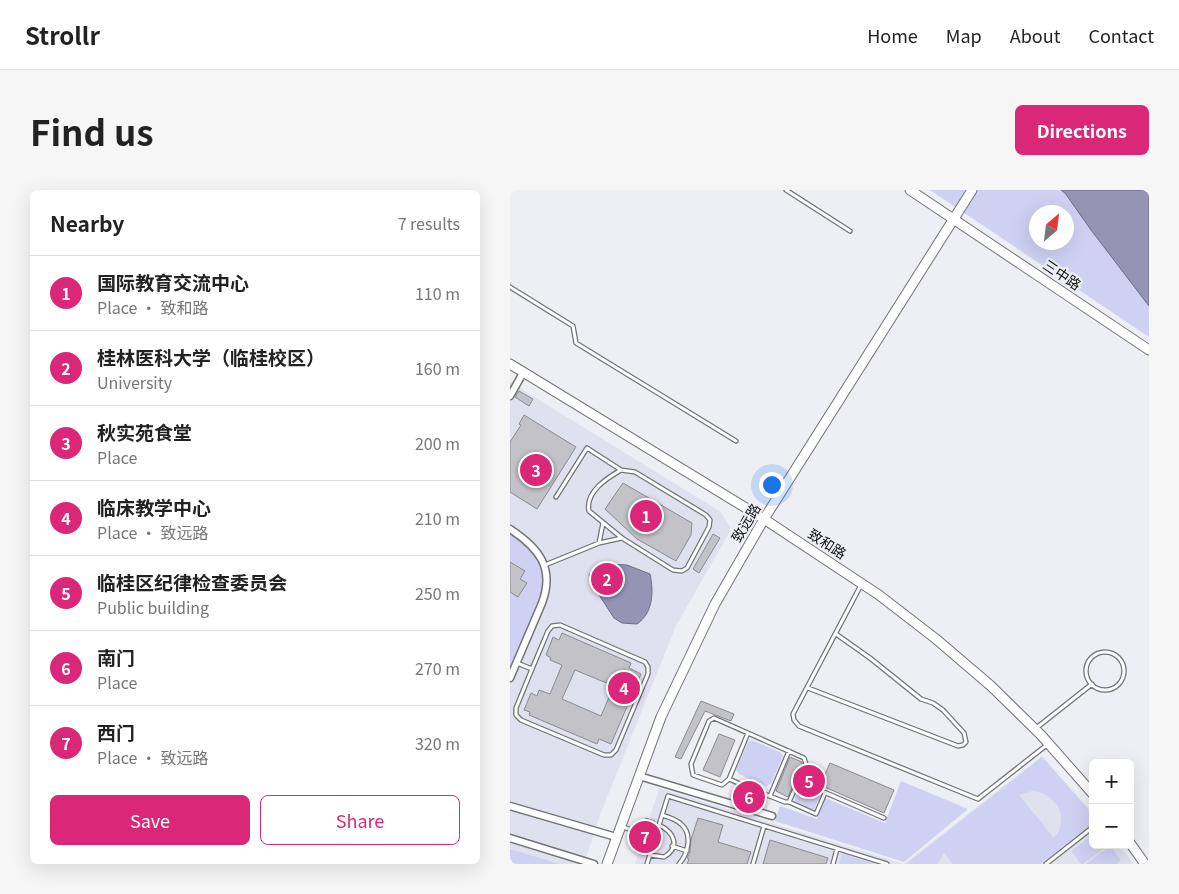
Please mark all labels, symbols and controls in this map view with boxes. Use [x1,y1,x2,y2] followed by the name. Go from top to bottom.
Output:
[25,17,100,52] text: Strollr
[867,22,918,48] text: Home
[946,22,982,48] text: Map
[1010,22,1060,48] text: About
[1088,22,1154,48] text: Contact
[30,105,154,156] text: Find us
[1015,105,1149,155] button: Directions
[1029,205,1074,250] north arrow
[50,208,124,238] text: Nearby
[398,211,460,235] text: 7 results
[1040,254,1086,294] street label: 三中路
[97,268,249,295] text: 国际教育交流中心
[61,281,71,305] text: 1
[415,281,460,305] text: 110 m
[97,295,208,319] text: Place · 致和路
[97,343,325,370] text: 桂林医科大学（临桂校区）
[61,356,71,380] text: 2
[415,356,460,380] text: 160 m
[97,370,172,394] text: University
[97,418,192,445] text: 秋实苑食堂
[61,431,71,455] text: 3
[415,431,460,455] text: 200 m
[97,445,137,469] text: Place
[520,451,552,489] pin: 3
[759,472,785,498] your location
[97,493,211,520] text: 临床教学中心
[630,497,662,535] pin: 1
[726,499,765,546] street label: 致远路
[61,506,71,530] text: 4
[415,506,460,530] text: 210 m
[97,520,208,544] text: Place · 致远路
[804,523,851,563] street label: 致和路
[591,560,623,598] pin: 2
[97,568,287,595] text: 临桂区纪律检查委员会
[61,581,71,605] text: 5
[415,581,460,605] text: 250 m
[97,595,209,619] text: Public building
[97,643,135,670] text: 南门
[61,656,71,680] text: 6
[415,656,460,680] text: 270 m
[608,669,640,707] pin: 4
[97,670,137,694] text: Place
[97,718,135,745] text: 西门
[61,731,71,755] text: 7
[415,731,460,755] text: 320 m
[97,745,208,769] text: Place · 致远路
[1089,759,1134,849] map controls
[1089,759,1134,804] button: +
[793,762,825,800] pin: 5
[733,778,765,816] pin: 6
[50,795,250,845] button: Save
[260,795,460,845] button: Share
[1089,804,1134,849] button: −
[629,818,661,856] pin: 7

